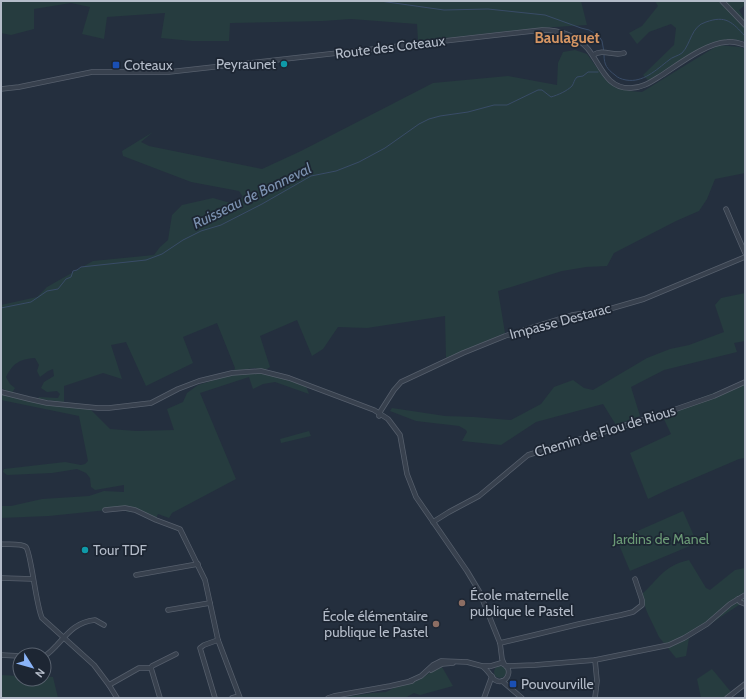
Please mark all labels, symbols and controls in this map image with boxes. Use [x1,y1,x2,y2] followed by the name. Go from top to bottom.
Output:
[534,29,600,47] district label: Baulaguet
[334,31,446,63] street label: Route des Coteaux
[216,55,276,73] place label: Peyraunet
[124,56,173,74] place label: Coteaux
[279,59,289,69] marker: Peyraunet
[111,60,121,70] marker: Coteaux
[190,159,315,233] water label: Ruisseau de Bonneval
[507,299,613,343] street label: Impasse Destarac
[532,401,678,461] street label: Chemin de Flou de Rious
[612,530,710,548] park label: Jardins de Manel
[93,541,148,559] place label: Tour TDF
[80,545,90,555] marker: Tour TDF
[470,586,574,620] place label: École maternelle publique le Pastel
[457,598,467,608] marker: École maternelle publique le Pastel
[322,607,429,641] place label: École élémentaire publique le Pastel
[431,619,441,629] marker: École élémentaire publique le Pastel
[12,647,52,687] north arrow
[32,666,48,680] text: N
[521,675,594,693] place label: Pouvourville
[508,679,518,689] marker: Pouvourville

